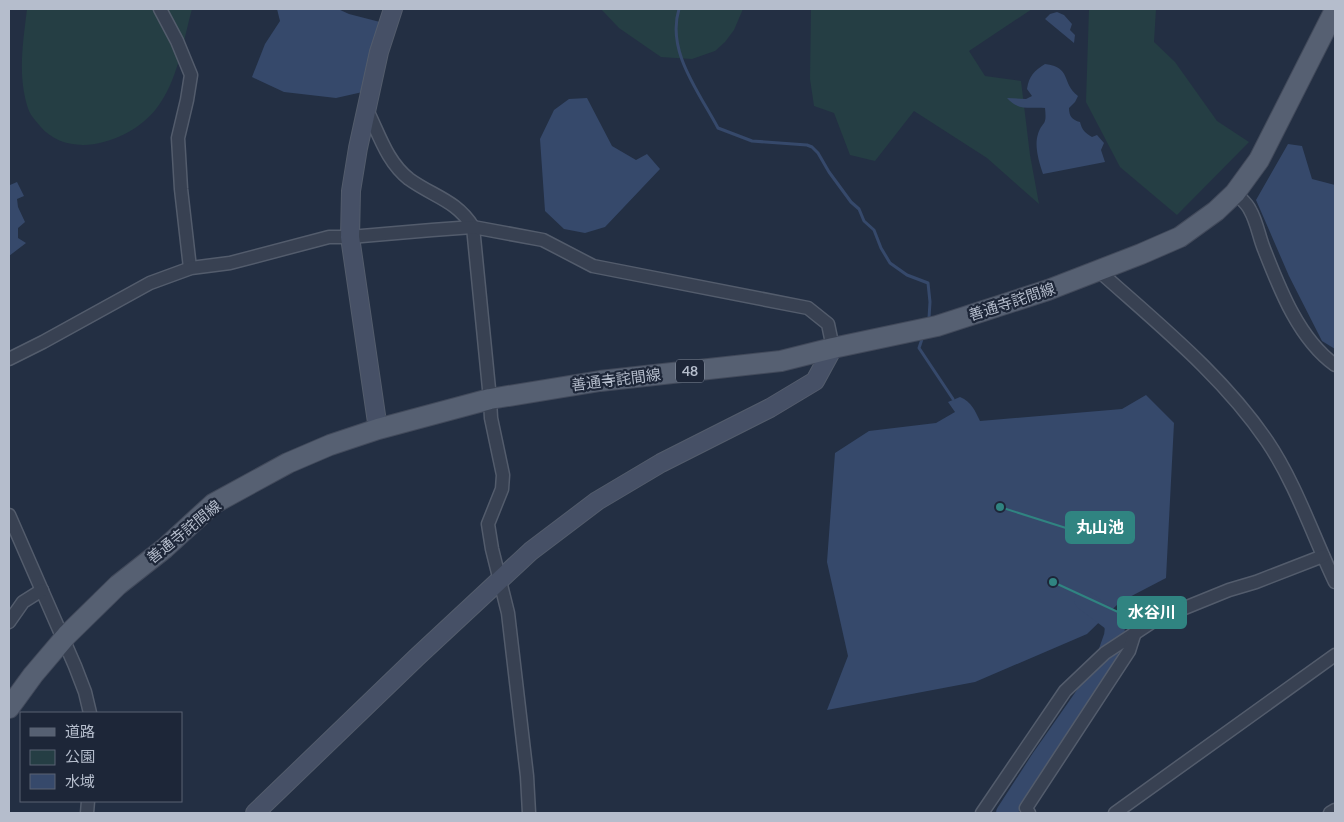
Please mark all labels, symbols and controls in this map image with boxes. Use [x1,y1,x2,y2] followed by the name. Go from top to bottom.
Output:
[966,279,1057,324] street label: 善通寺詫間線
[676,360,704,382] road number: 48
[570,365,662,393] street label: 善通寺詫間線
[143,496,224,567] street label: 善通寺詫間線
[1066,512,1134,543] callout: 丸山池
[1076,517,1124,536] text: 丸山池
[1118,597,1186,628] callout: 水谷川
[1128,602,1176,621] text: 水谷川
[20,712,182,802] legend
[65,722,95,740] text: 道路
[65,747,95,765] text: 公園
[65,772,95,790] text: 水域

